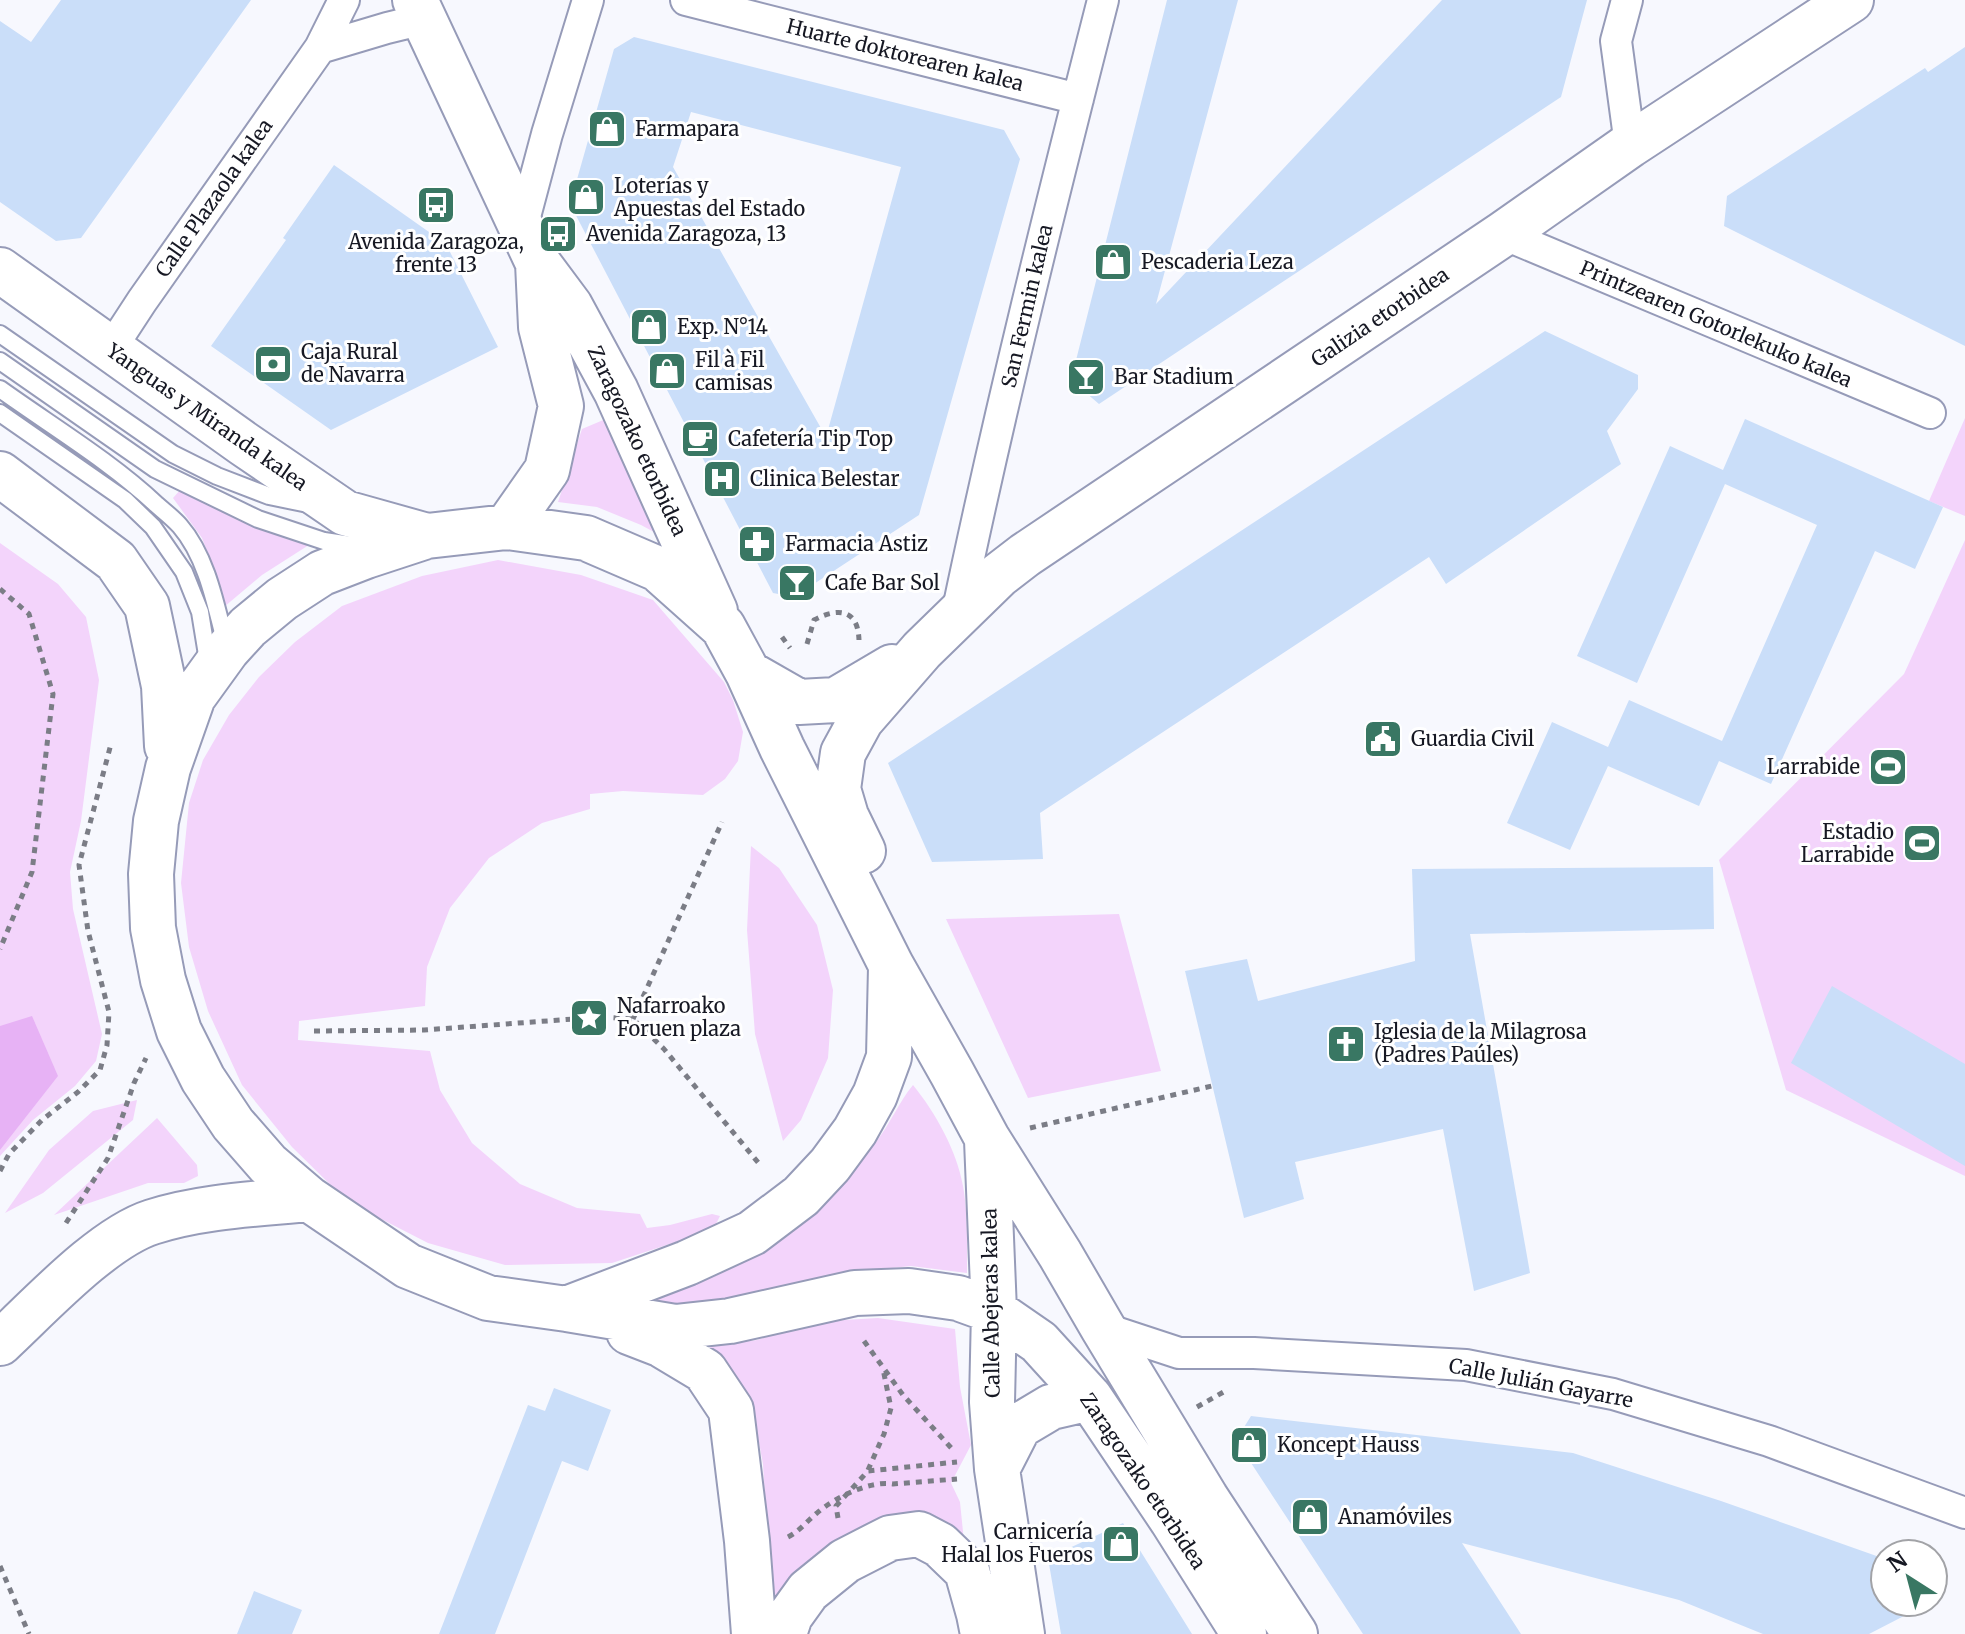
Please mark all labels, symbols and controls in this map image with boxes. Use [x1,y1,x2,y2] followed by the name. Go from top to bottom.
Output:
[784,13,1026,96] street label: Huarte doktorearen kalea
[586,108,628,150] shop icon: Farmapara
[150,114,278,282] street label: Calle Plazaola kalea
[635,116,740,141] place label: Farmapara
[613,173,806,221] place label: Loterías y Apuestas del Estado
[565,176,607,218] shop icon: Loterías y Apuestas del Estado
[415,184,457,226] bus stop icon: Avenida Zaragoza, frente 13
[537,213,579,255] bus stop icon: Avenida Zaragoza, 13
[585,221,786,246] place label: Avenida Zaragoza, 13
[996,221,1058,390] street label: San Fermin kalea
[347,229,524,277] place label: Avenida Zaragoza, frente 13
[1092,241,1134,283] shop icon: Pescaderia Leza
[1141,249,1294,274] place label: Pescaderia Leza
[1576,255,1856,392] street label: Printzearen Gotorlekuko kalea
[1306,261,1453,372] street label: Galizia etorbidea
[628,306,670,348] shop icon: Exp. N°14
[677,314,768,339] place label: Exp. N°14
[101,337,313,496] street label: Yanguas y Miranda kalea
[301,339,405,387] place label: Caja Rural de Navarra
[582,342,693,540] street label: Zaragozako etorbidea
[252,343,294,385] bank icon: Caja Rural de Navarra
[695,347,773,395] place label: Fil à Fil camisas
[646,350,688,392] shop icon: Fil à Fil camisas
[1065,356,1107,398] bar icon: Bar Stadium
[1114,364,1234,389] place label: Bar Stadium
[679,418,721,460] cafe icon: Cafetería Tip Top
[728,426,893,451] place label: Cafetería Tip Top
[701,458,743,500] hospital icon: Clinica Belestar
[750,466,899,491] place label: Clinica Belestar
[736,523,778,565] pharmacy icon: Farmacia Astiz
[785,531,928,556] place label: Farmacia Astiz
[776,562,818,604] bar icon: Cafe Bar Sol
[825,570,940,595] place label: Cafe Bar Sol
[1362,718,1404,760] public building icon: Guardia Civil
[1411,726,1534,751] place label: Guardia Civil
[1867,746,1909,788] sports icon: Larrabide
[1767,754,1860,779] place label: Larrabide
[1801,819,1894,867] place label: Estadio Larrabide
[1901,822,1943,864] sports icon: Estadio Larrabide
[617,993,741,1041] place label: Nafarroako Foruen plaza
[568,997,610,1039] place icon: Nafarroako Foruen plaza
[1374,1019,1587,1067] place label: Iglesia de la Milagrosa (Padres Paúles)
[1325,1023,1367,1065] church icon: Iglesia de la Milagrosa (Padres Paúles)
[976,1208,1005,1398] street label: Calle Abejeras kalea
[1447,1352,1635,1413] street label: Calle Julián Gayarre
[1075,1388,1212,1574] street label: Zaragozako etorbidea
[1228,1424,1270,1466] shop icon: Koncept Hauss
[1277,1432,1419,1457] place label: Koncept Hauss
[1289,1496,1331,1538] shop icon: Anamóviles
[1337,1504,1452,1529] place label: Anamóviles
[941,1519,1093,1567] place label: Carnicería Halal los Fueros
[1100,1523,1142,1565] shop icon: Carnicería Halal los Fueros
[1869,1538,1949,1618] north arrow
[1882,1545,1913,1578] text: N

